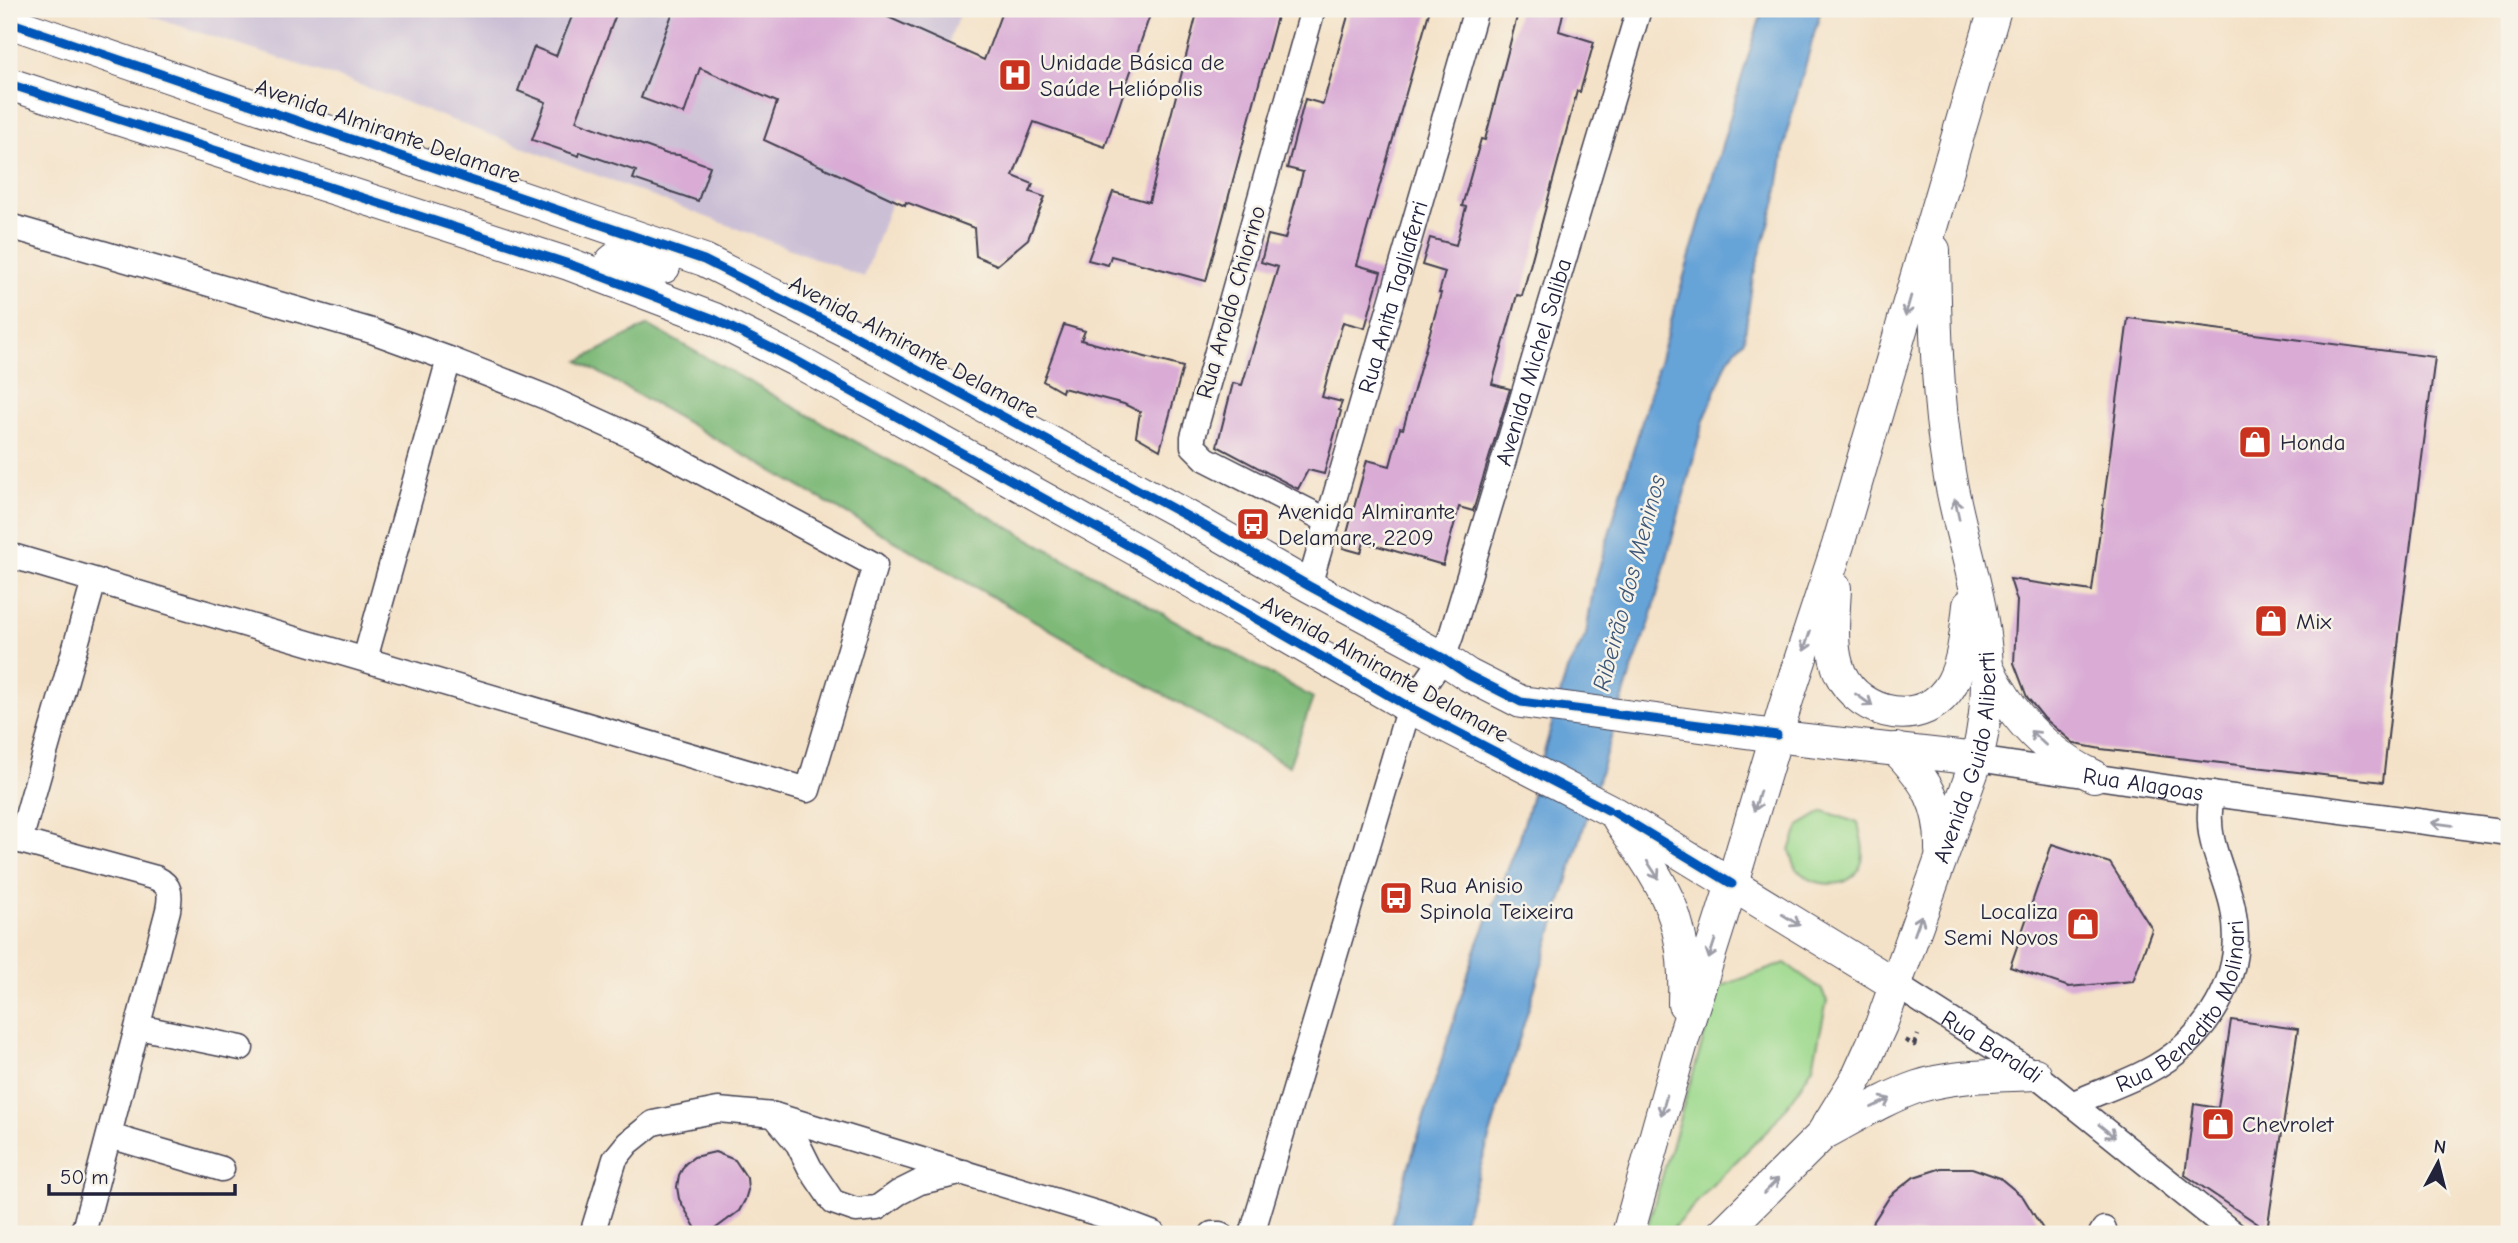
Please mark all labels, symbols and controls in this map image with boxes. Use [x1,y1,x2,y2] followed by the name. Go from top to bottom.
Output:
[1040,49,1225,102] place label: Unidade Básica de Saúde Heliópolis
[996,56,1034,94] hospital icon: Unidade Básica de Saúde Heliópolis
[252,73,524,189] street label: Avenida Almirante Delamare
[1352,198,1433,396] street label: Rua Anita Tagliaferri
[1191,202,1271,402] street label: Rua Aroldo Chiorino
[1489,255,1577,469] street label: Avenida Michel Saliba
[785,270,1043,424] street label: Avenida Almirante Delamare
[1901,295,1914,317] one-way arrow
[2236,423,2274,461] shop icon: Honda
[2280,429,2346,456] place label: Honda
[1587,472,1671,694] water label: Ribeirão dos Meninos
[1278,498,1455,551] place label: Avenida Almirante Delamare, 2209
[1949,498,1963,521] one-way arrow
[1234,505,1272,543] bus stop icon: Avenida Almirante Delamare, 2209
[1257,590,1513,748] street label: Avenida Almirante Delamare
[2252,602,2290,640] shop icon: Mix
[2296,608,2331,635] place label: Mix
[1800,629,1812,651] one-way arrow
[1927,650,2001,867] street label: Avenida Guido Aliberti
[1854,693,1873,707] one-way arrow
[2029,730,2047,746] one-way arrow
[2081,761,2205,806] street label: Rua Alagoas
[1750,789,1763,811] one-way arrow
[2431,818,2453,831] one-way arrow
[1645,860,1660,879] one-way arrow
[1420,872,1574,925] place label: Rua Anisio Spinola Teixeira
[1377,879,1415,917] bus stop icon: Rua Anisio Spinola Teixeira
[1944,898,2058,951] place label: Localiza Semi Novos
[2064,905,2102,943] shop icon: Localiza Semi Novos
[1780,913,1800,927] one-way arrow
[1913,914,1925,936] one-way arrow
[2111,919,2249,1098] street label: Rua Benedito Molinari
[1704,938,1717,960] one-way arrow
[1937,1004,2048,1088] street label: Rua Baraldi
[1657,1094,1670,1116] one-way arrow
[1870,1096,1891,1110] one-way arrow
[2199,1105,2237,1143] shop icon: Chevrolet
[2242,1111,2335,1138] place label: Chevrolet
[2098,1124,2116,1139] one-way arrow
[2402,1128,2472,1198] north arrow
[2432,1135,2447,1159] text: N
[49,1152,234,1196] scale bar
[60,1165,109,1189] text: 50 m
[1762,1178,1779,1195] one-way arrow

